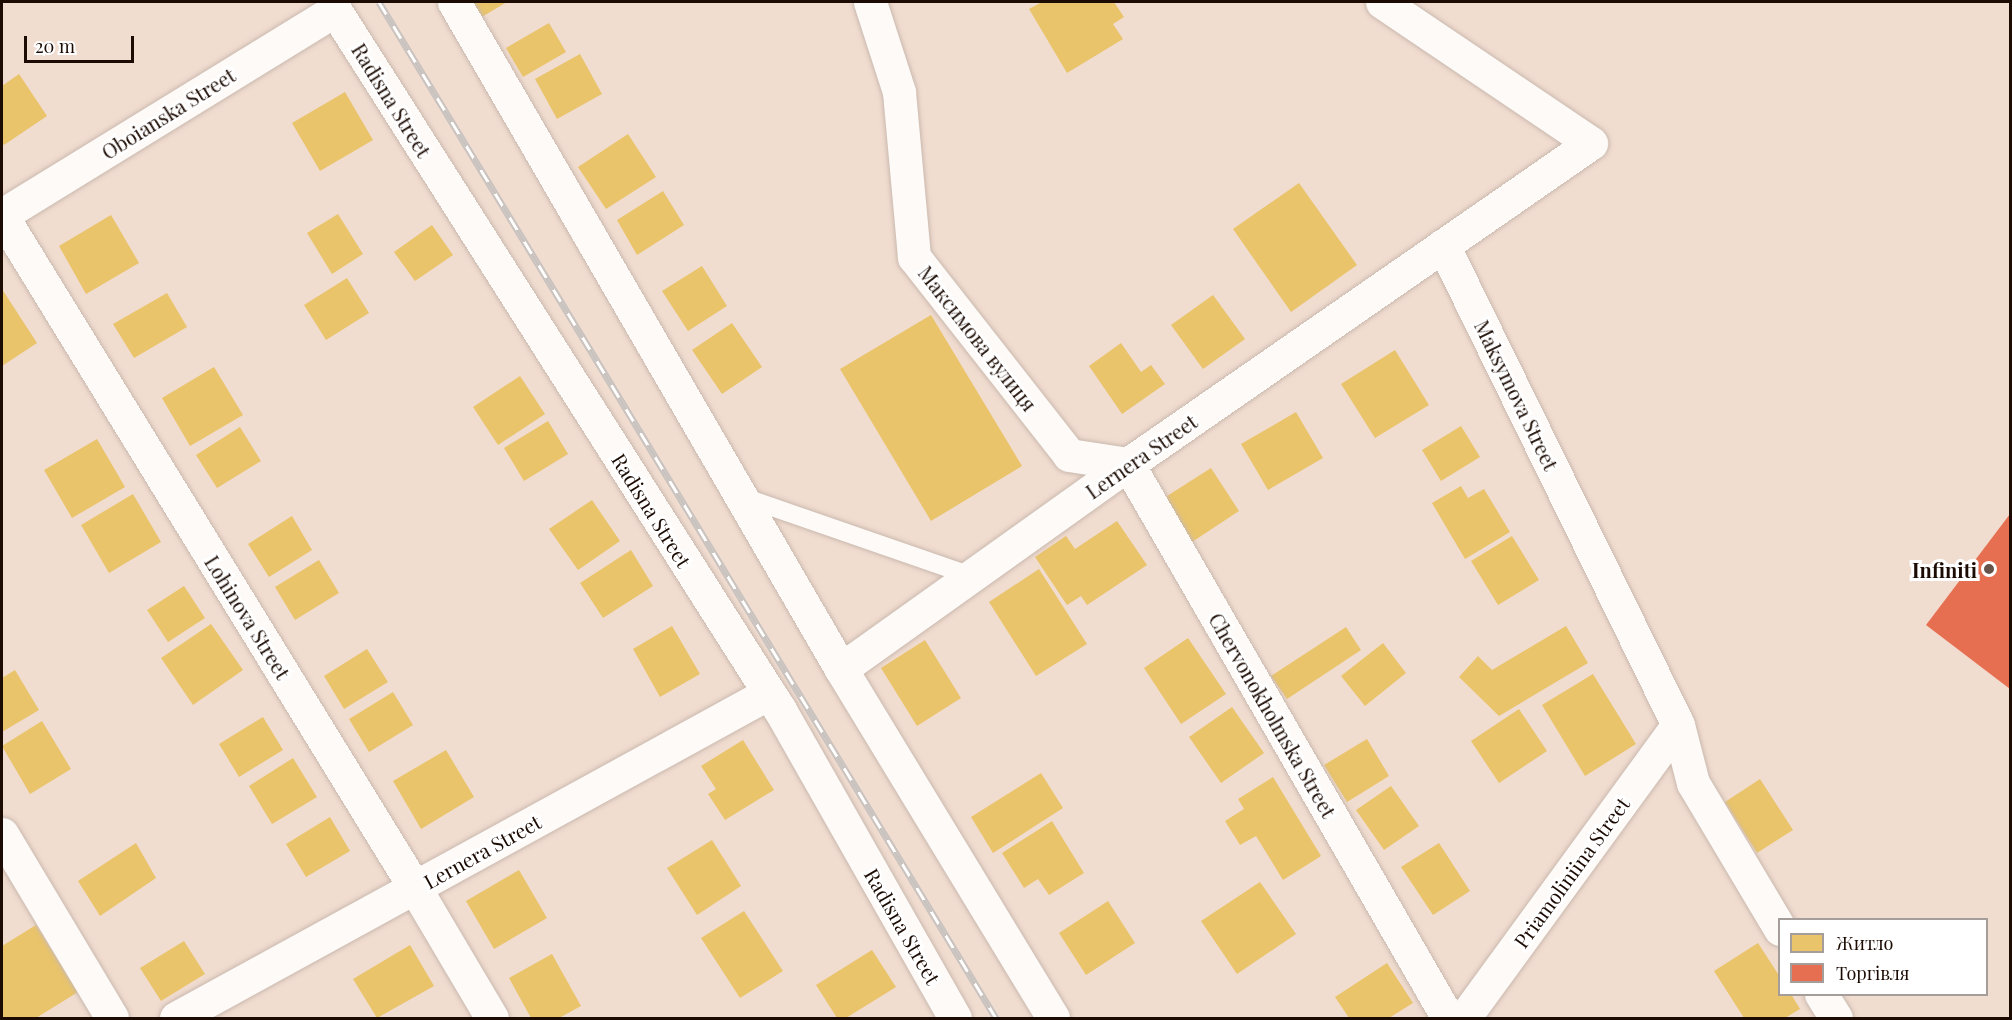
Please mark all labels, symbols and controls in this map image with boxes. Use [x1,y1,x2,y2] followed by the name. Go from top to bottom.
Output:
[27,24,136,62] scale bar
[35,34,75,58] text: 20 m
[347,39,437,161] street label: Radisna Street
[97,62,239,164] street label: Oboianska Street
[914,261,1042,415] street label: Максимова вулиця
[1470,316,1564,474] street label: Maksymova Street
[1081,409,1201,503] street label: Lernera Street
[607,449,697,571] street label: Radisna Street
[200,551,296,683] street label: Lohinova Street
[1912,557,1977,581] place label: Infiniti
[1982,562,1996,576] marker: Infiniti
[1204,608,1342,822] street label: Chervonokholmska Street
[1508,792,1634,952] street label: Priamoliniina Street
[419,809,545,893] street label: Lernera Street
[860,864,946,988] street label: Radisna Street
[1778,918,1988,996] legend
[1836,931,1893,955] text: Житло
[1836,961,1910,985] text: Торгівля

